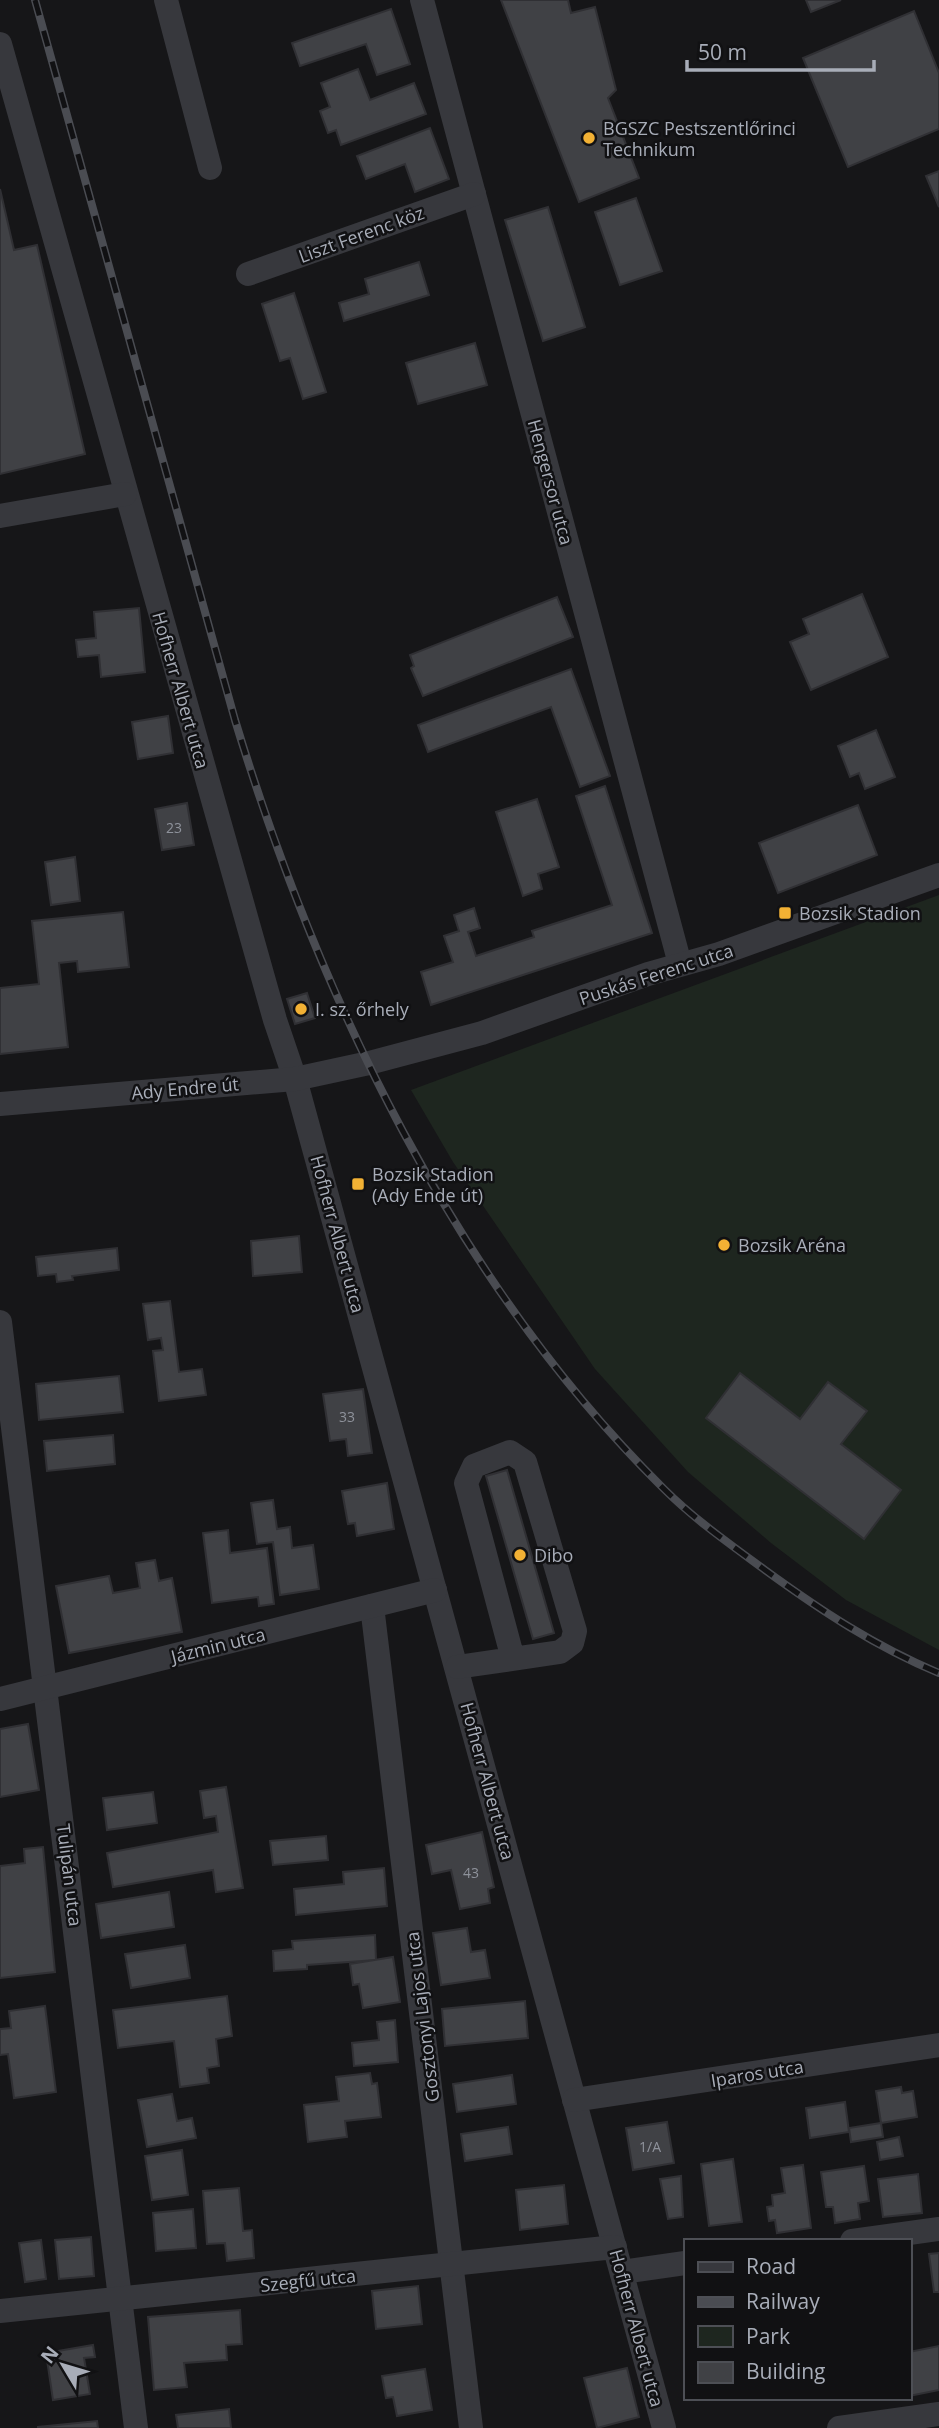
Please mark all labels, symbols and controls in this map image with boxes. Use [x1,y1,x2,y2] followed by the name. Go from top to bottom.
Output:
[687,28,874,72] scale bar
[698,38,747,66] text: 50 m
[603,116,796,161] place label: BGSZC Pestszentlőrinci Technikum
[581,130,597,146] marker: BGSZC Pestszentlőrinci Technikum
[295,200,427,268] street label: Liszt Ferenc köz
[523,417,579,547] street label: Hengersor utca
[147,609,215,771] street label: Hofherr Albert utca
[166,818,182,837] house number: 23
[799,901,921,925] place label: Bozsik Stadion
[777,905,793,921] marker: Bozsik Stadion
[576,938,736,1010] street label: Puskás Ferenc utca
[315,997,410,1021] place label: I. sz. őrhely
[293,1001,309,1017] marker: I. sz. őrhely
[130,1071,240,1105] street label: Ady Endre út
[305,1153,371,1315] street label: Hofherr Albert utca
[372,1162,494,1207] place label: Bozsik Stadion (Ady Ende út)
[350,1176,366,1192] marker: Bozsik Stadion (Ady Ende út)
[738,1233,846,1257] place label: Bozsik Aréna
[716,1237,732,1253] marker: Bozsik Aréna
[339,1407,355,1426] house number: 33
[534,1543,573,1567] place label: Dibo
[512,1547,528,1563] marker: Dibo
[166,1622,268,1669] street label: Jázmin utca
[455,1700,521,1862] street label: Hofherr Albert utca
[52,1822,88,1928] street label: Tulipán utca
[463,1863,479,1882] house number: 43
[400,1930,444,2104] street label: Gosztonyi Lajos utca
[709,2054,805,2092] street label: Iparos utca
[639,2137,661,2156] house number: 1/A
[684,2239,911,2400] legend
[604,2247,670,2409] street label: Hofherr Albert utca
[746,2252,796,2280] text: Road
[259,2263,357,2297] street label: Szegfű utca
[746,2287,820,2315] text: Railway
[746,2322,790,2350] text: Park
[28,2330,98,2400] north arrow
[35,2340,65,2369] text: N
[746,2357,825,2385] text: Building

